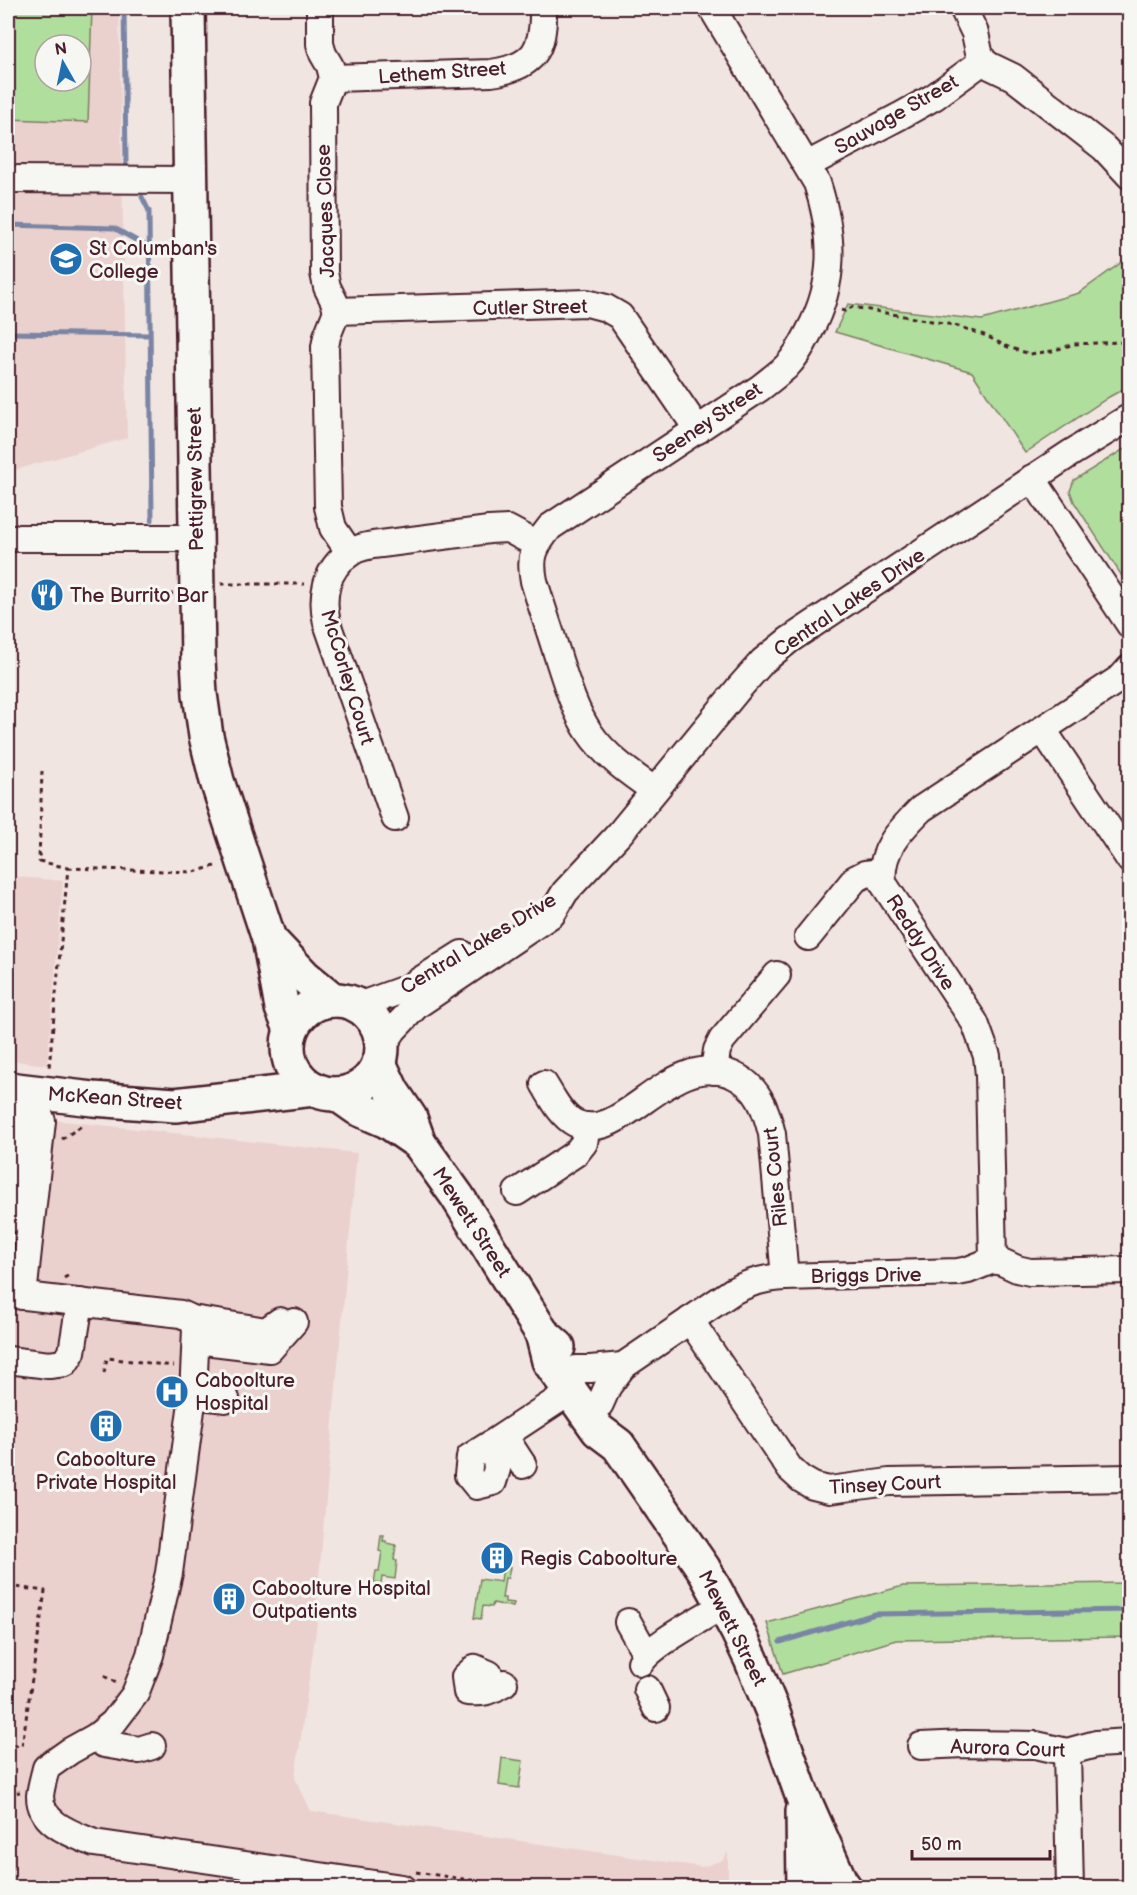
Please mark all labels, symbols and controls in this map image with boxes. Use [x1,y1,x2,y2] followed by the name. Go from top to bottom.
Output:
[33,33,93,93] north arrow
[53,39,68,60] text: N
[377,57,507,89] street label: Lethem Street
[830,70,963,160] street label: Sauvage Street
[312,144,340,278] street label: Jacques Close
[89,237,217,284] place label: St Columban's College
[48,241,84,277] school or university icon: St Columban's College
[472,295,588,321] street label: Cutler Street
[648,378,767,468] street label: Seeney Street
[183,407,209,551] street label: Pettigrew Street
[769,543,930,662] street label: Central Lakes Drive
[29,577,65,613] restaurant icon: The Burrito Bar
[70,584,209,608] place label: The Burrito Bar
[315,607,379,748] street label: McCorley Court
[396,888,561,1000] street label: Central Lakes Drive
[880,890,960,995] street label: Reddy Drive
[47,1082,183,1116] street label: McKean Street
[759,1126,793,1228] street label: Riles Court
[427,1163,516,1282] street label: Mewett Street
[810,1263,922,1289] street label: Briggs Drive
[195,1369,295,1416] place label: Caboolture Hospital
[154,1374,190,1410] hospital icon: Caboolture Hospital
[88,1408,124,1444] building icon: Caboolture Private Hospital
[36,1448,176,1495] place label: Caboolture Private Hospital
[829,1470,942,1500] street label: Tinsey Court
[479,1540,515,1576] building icon: Regis Caboolture
[520,1547,678,1571] place label: Regis Caboolture
[693,1567,772,1690] street label: Mewett Street
[252,1577,431,1624] place label: Caboolture Hospital Outpatients
[211,1581,247,1617] building icon: Caboolture Hospital Outpatients
[950,1735,1066,1763] street label: Aurora Court
[912,1823,1050,1861] scale bar
[921,1834,962,1855] text: 50 m

